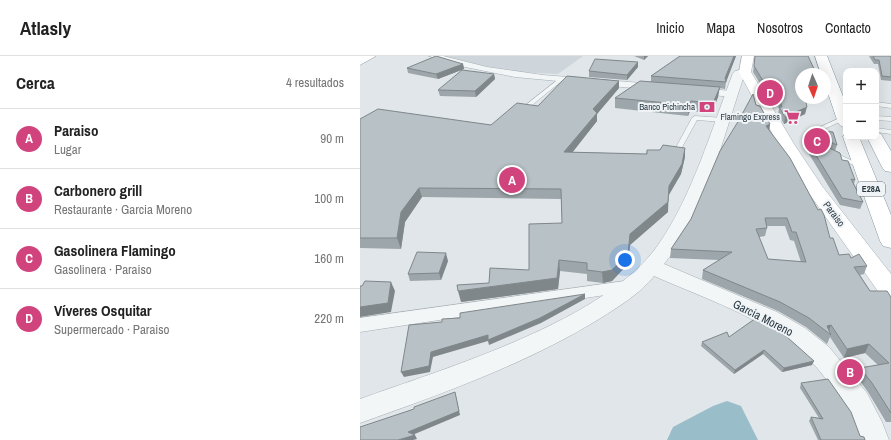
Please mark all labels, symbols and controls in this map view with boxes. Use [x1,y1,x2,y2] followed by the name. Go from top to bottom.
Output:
[20,15,71,41] text: Atlasly
[656,19,684,37] text: Inicio
[706,19,735,37] text: Mapa
[757,19,803,37] text: Nosotros
[825,19,871,37] text: Contacto
[795,68,831,104] north arrow
[843,68,879,140] map controls
[843,68,879,104] button: +
[16,71,55,94] text: Cerca
[286,74,344,91] text: 4 resultados
[757,78,783,108] pin: D
[698,98,716,116] bank icon: Banco Pichincha
[639,101,695,113] place label: Banco Pichincha
[843,104,879,140] button: −
[783,108,801,126] supermarket icon: Flamingo Express
[721,111,780,123] place label: Flamingo Express
[54,120,98,141] text: Paraiso
[804,126,830,156] pin: C
[25,130,33,147] text: A
[320,130,344,147] text: 90 m
[54,141,81,158] text: Lugar
[499,165,525,195] pin: A
[54,180,142,201] text: Carbonero grill
[857,182,885,196] road number: E28A
[25,190,33,207] text: B
[314,190,344,207] text: 100 m
[820,199,848,230] street label: Paraiso
[54,201,192,218] text: Restaurante · Garcia Moreno
[54,240,176,261] text: Gasolinera Flamingo
[25,250,33,267] text: C
[314,250,344,267] text: 160 m
[615,250,635,270] your location
[54,261,152,278] text: Gasolinera · Paraiso
[730,296,796,340] street label: Garcia Moreno
[54,300,152,321] text: Víveres Osquitar
[25,310,33,327] text: D
[314,310,344,327] text: 220 m
[54,321,170,338] text: Supermercado · Paraiso
[837,357,863,387] pin: B

